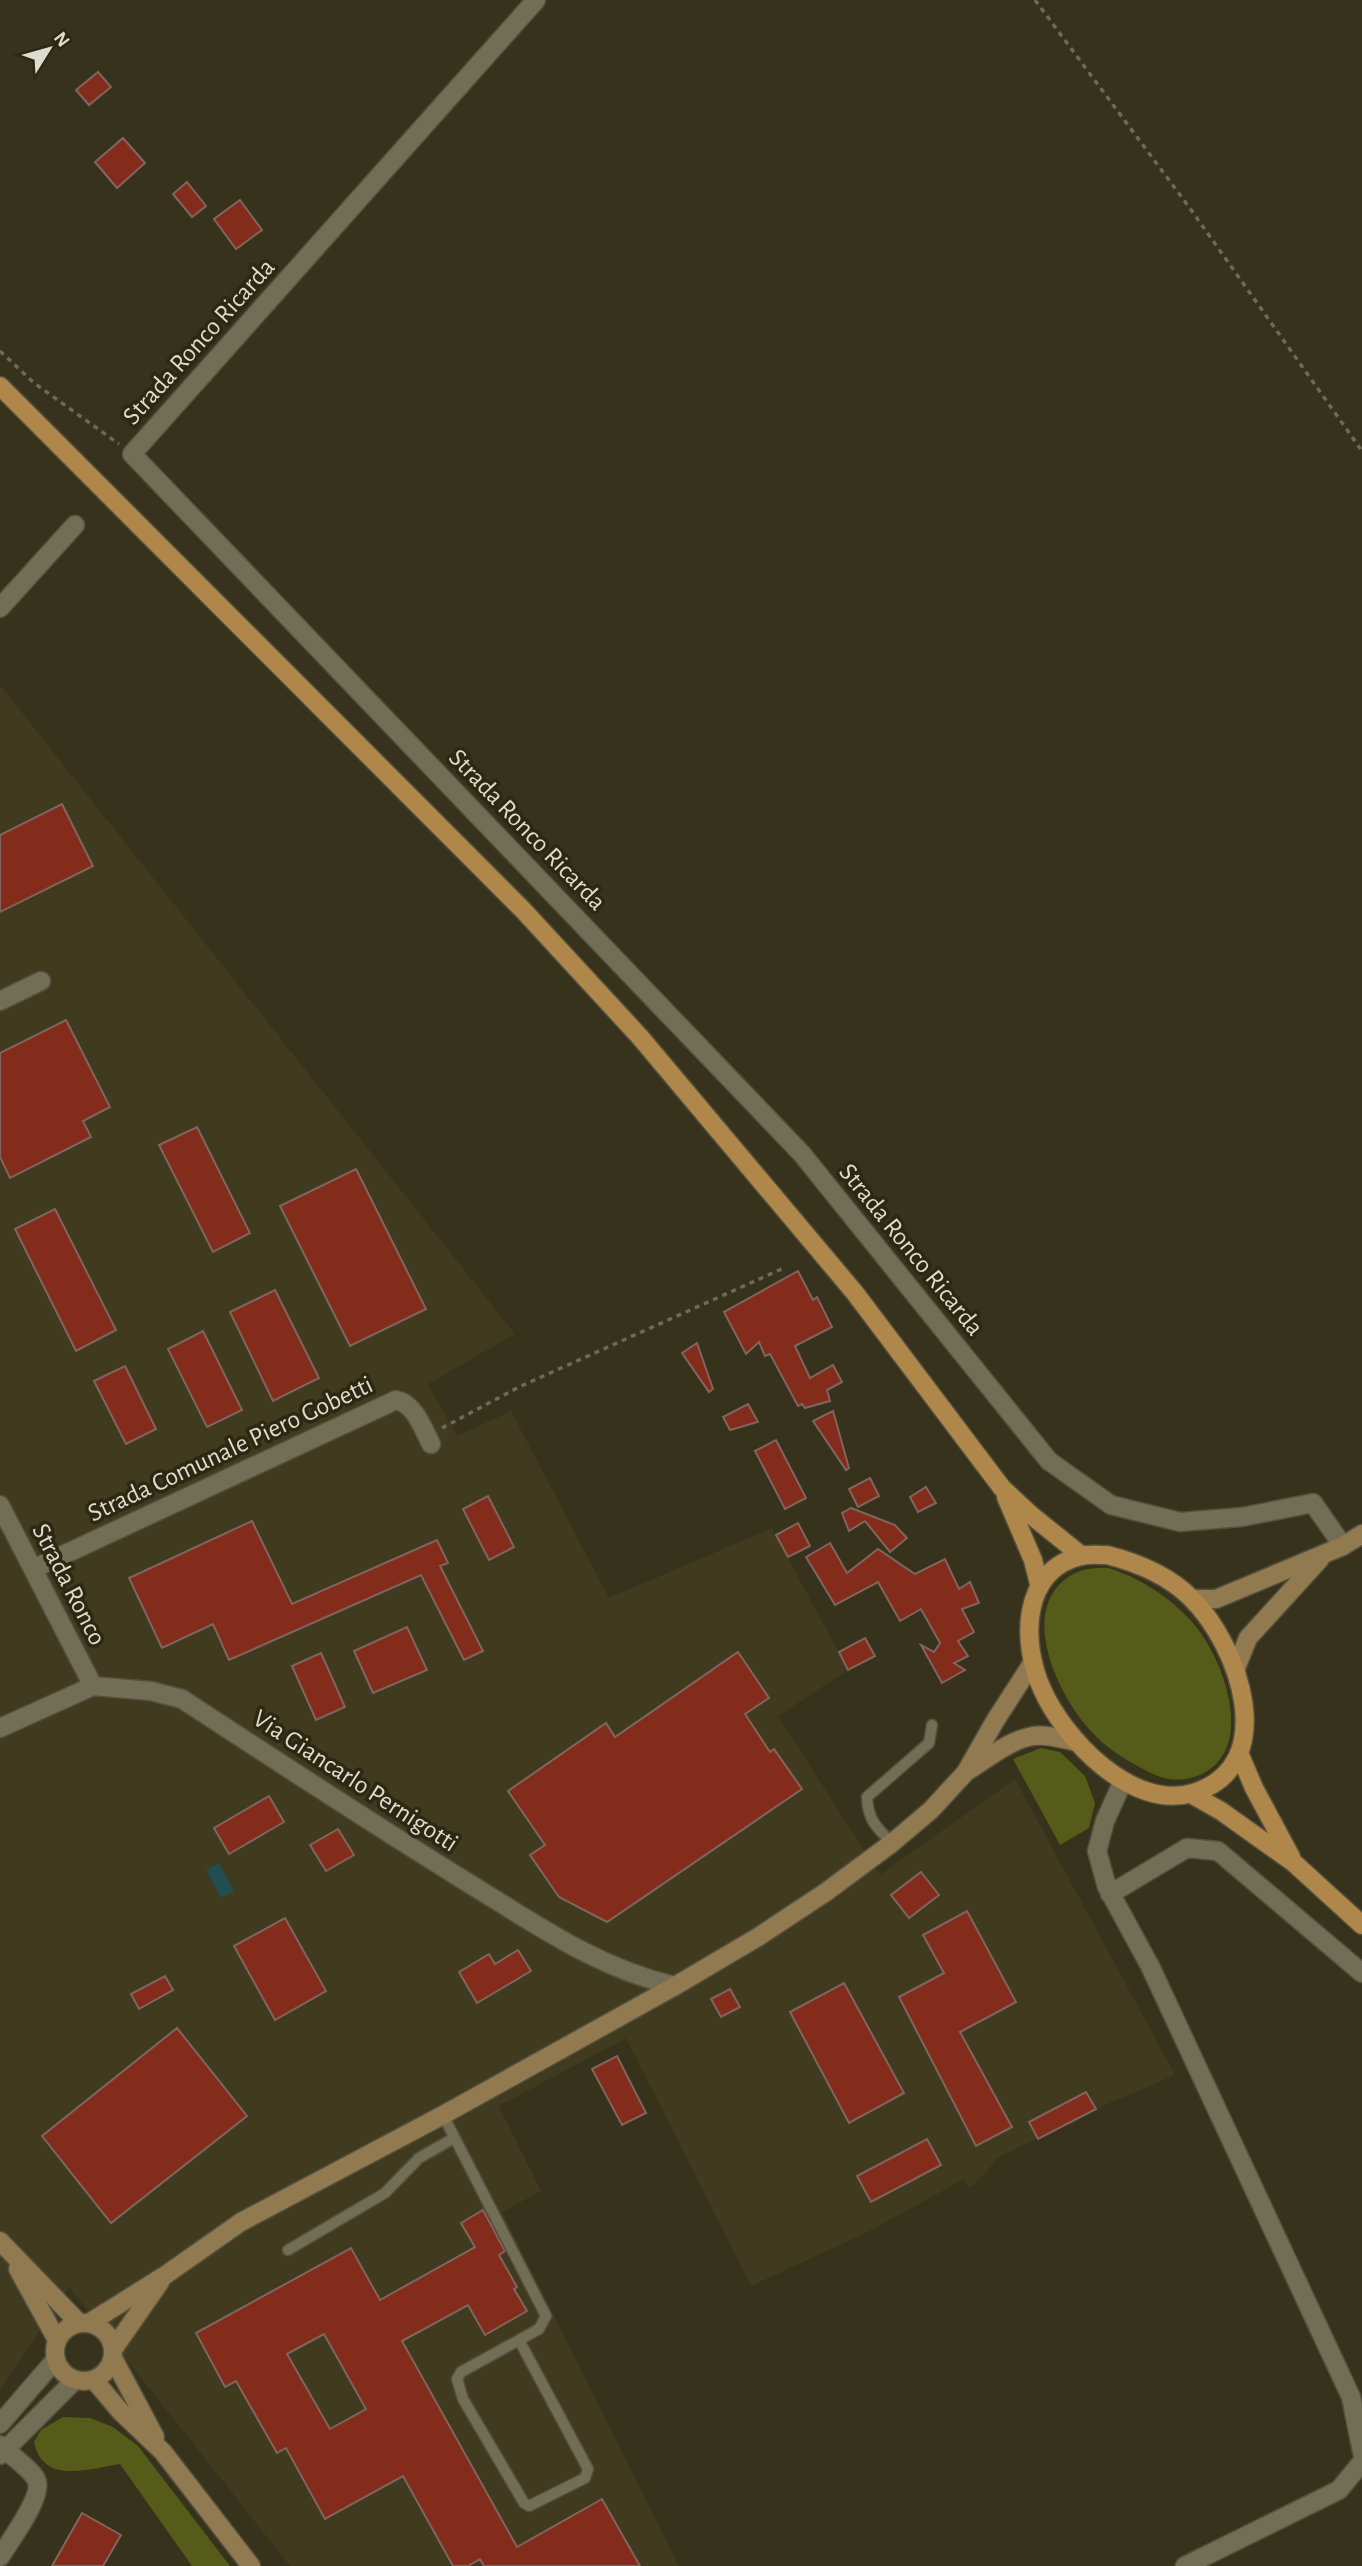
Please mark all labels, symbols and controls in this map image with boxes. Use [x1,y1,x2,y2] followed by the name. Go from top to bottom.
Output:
[14,14,84,84] north arrow
[50,29,73,51] text: N
[118,254,280,430] street label: Strada Ronco Ricarda
[444,744,611,915] street label: Strada Ronco Ricarda
[834,1159,988,1341] street label: Strada Ronco Ricarda
[84,1371,377,1526] street label: Strada Comunale Piero Gobetti
[27,1519,111,1649] street label: Strada Ronco
[248,1705,463,1857] street label: Via Giancarlo Pernigotti

